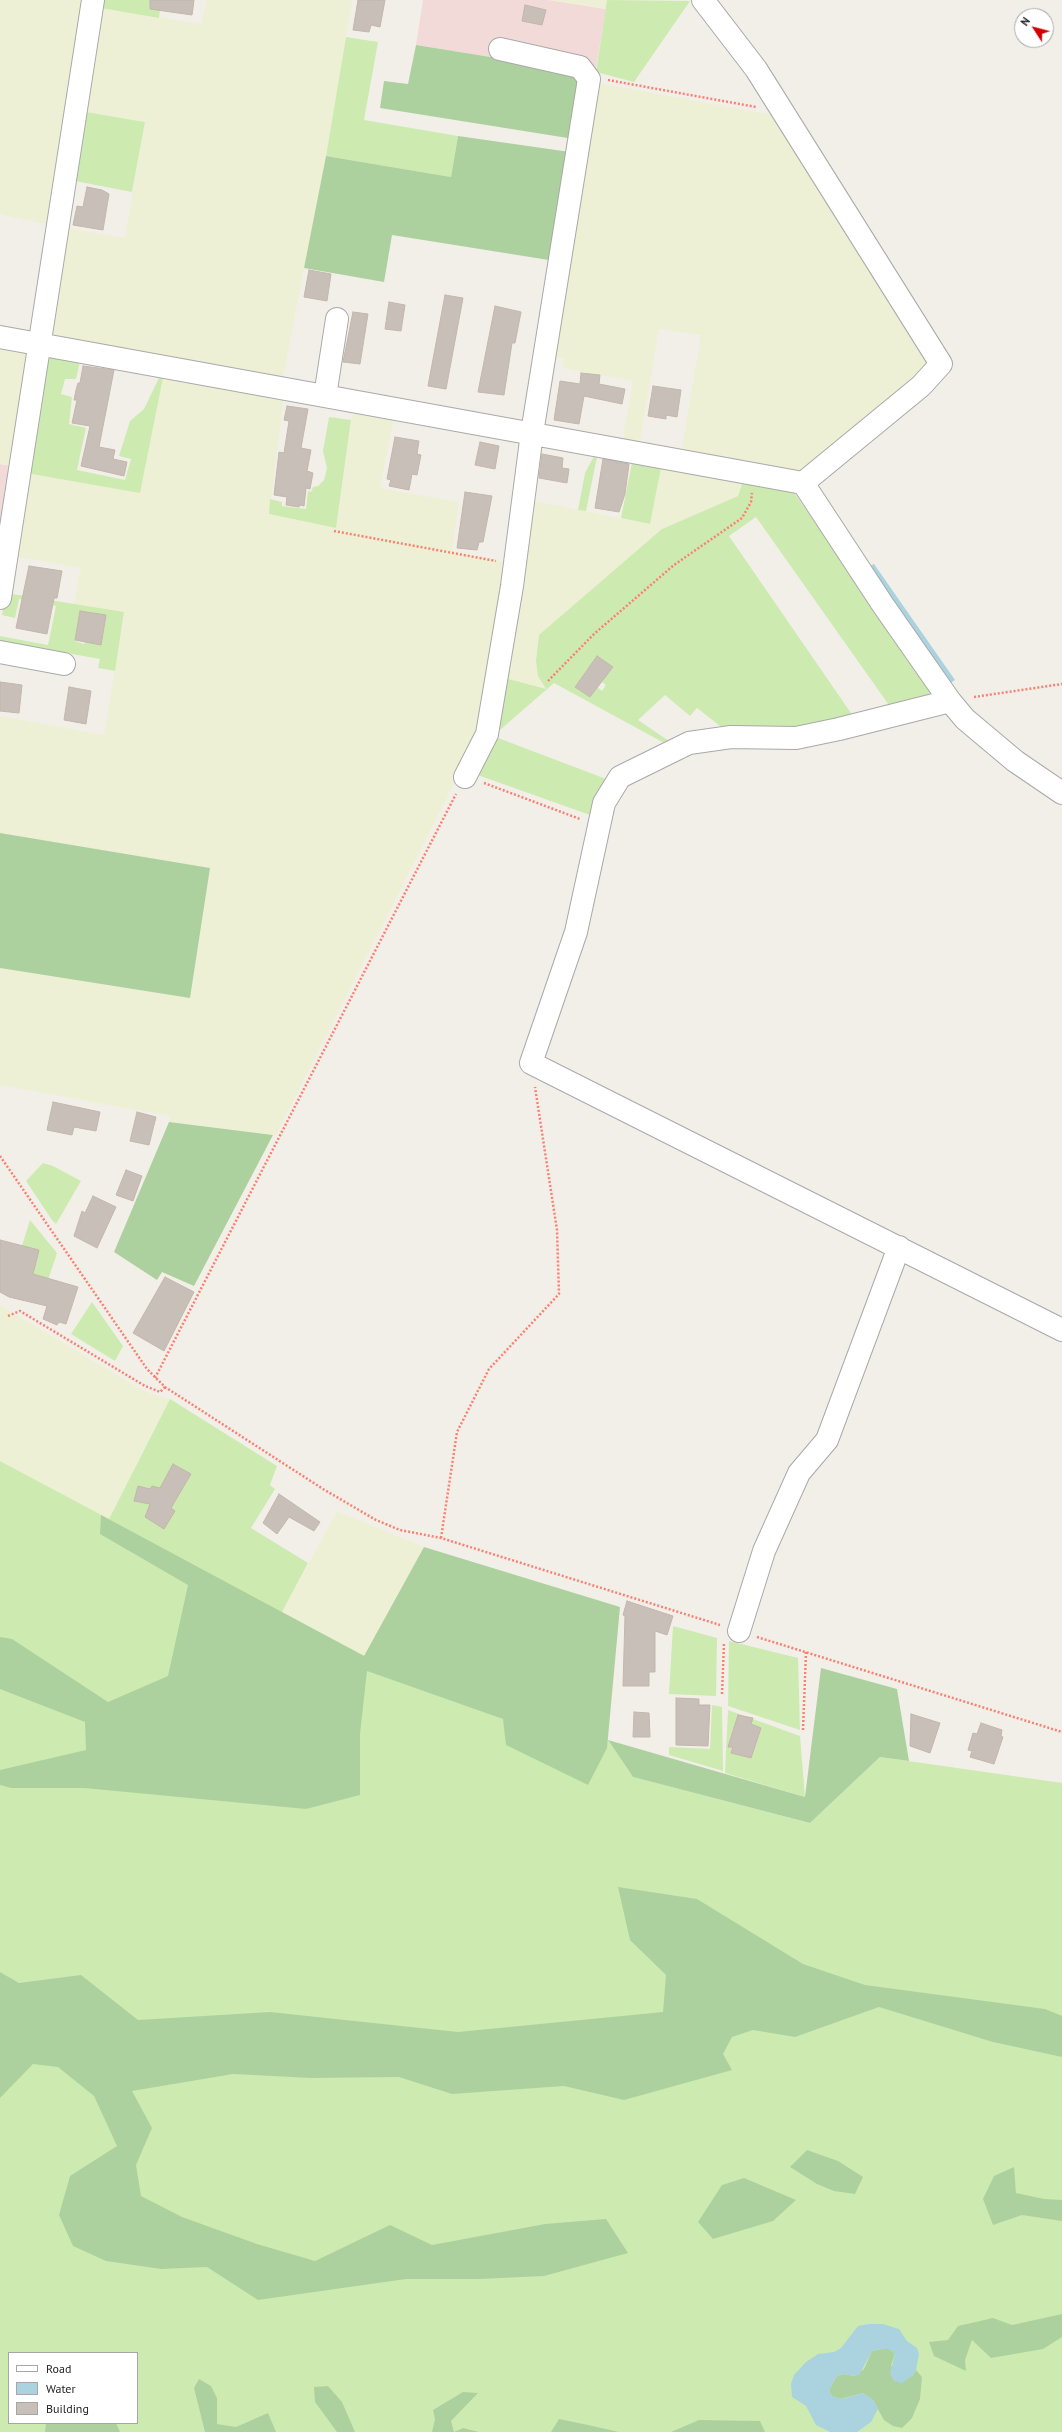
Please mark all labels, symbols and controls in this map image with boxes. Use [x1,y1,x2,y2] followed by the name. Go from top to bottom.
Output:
[1014,8,1054,48] north arrow
[1017,14,1033,29] text: N
[8,2352,138,2424] legend
[46,2361,71,2376] text: Road
[46,2381,76,2396] text: Water
[46,2401,89,2416] text: Building

